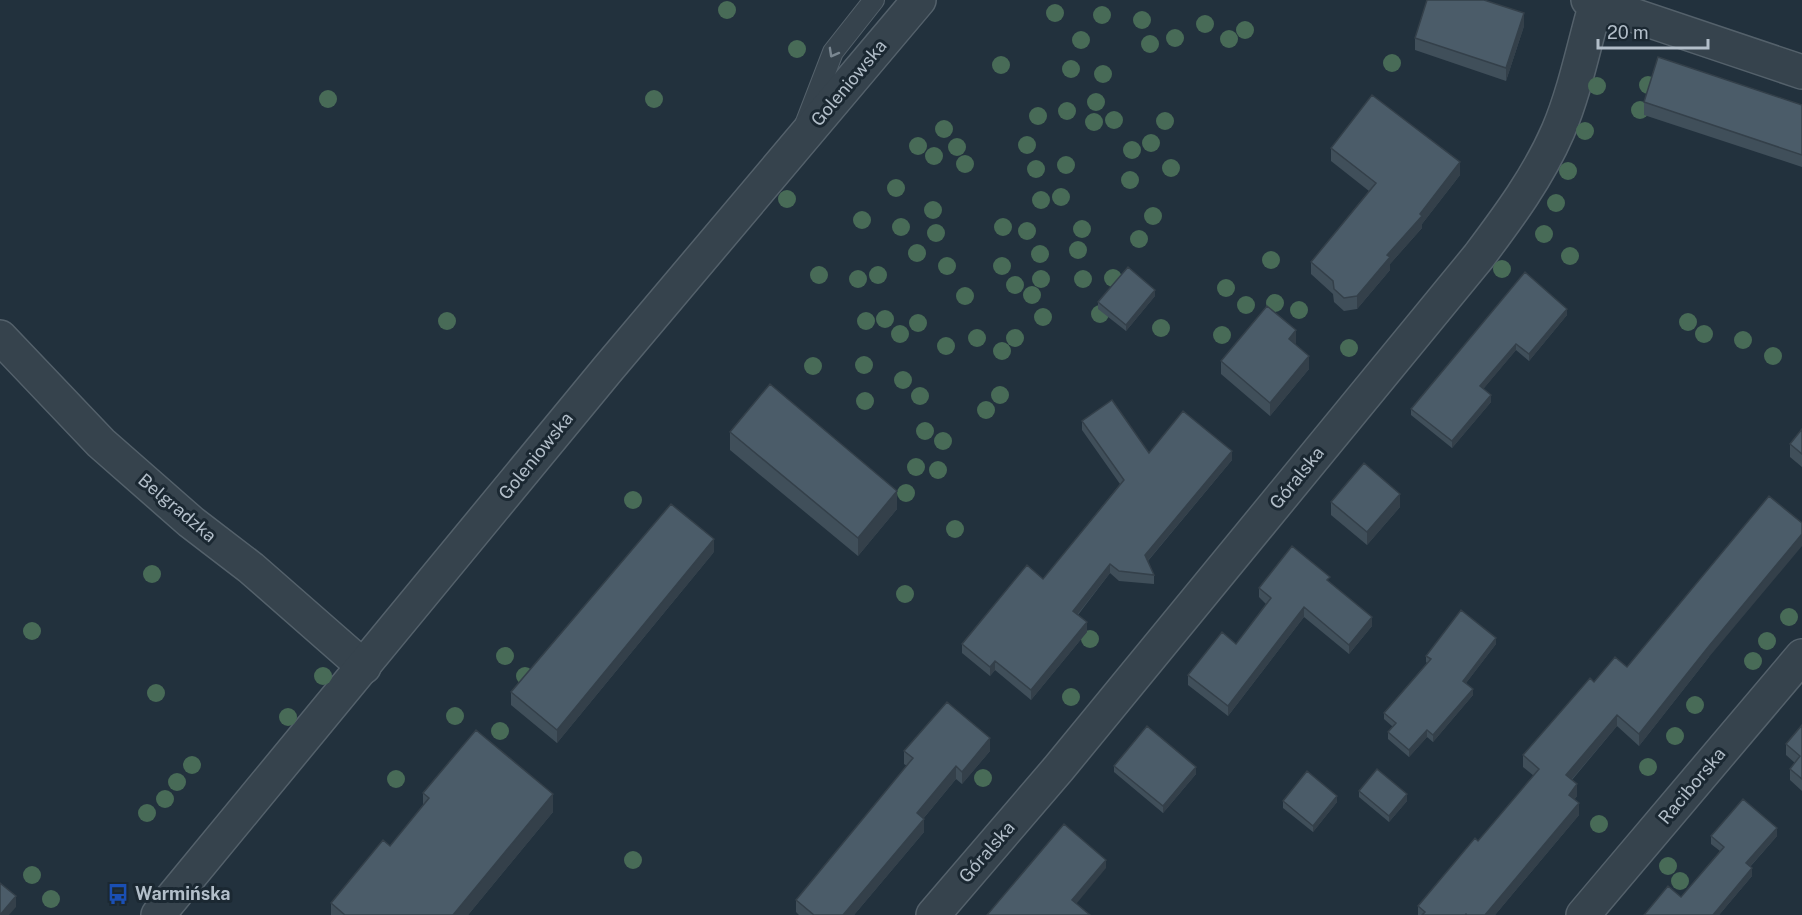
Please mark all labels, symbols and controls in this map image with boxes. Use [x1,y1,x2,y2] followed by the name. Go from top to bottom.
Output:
[1598,12,1708,50] scale bar
[1607,22,1649,43] text: 20 m
[806,35,891,130] street label: Goleniowska
[829,47,840,58] one-way arrow
[494,408,577,504] street label: Goleniowska
[1265,442,1328,513] street label: Góralska
[134,469,220,546] street label: Belgradzka
[1654,743,1730,828] street label: Raciborska
[954,817,1019,887] street label: Góralska
[106,882,130,906] bus stop icon: Warmińska
[135,883,230,904] place label: Warmińska

